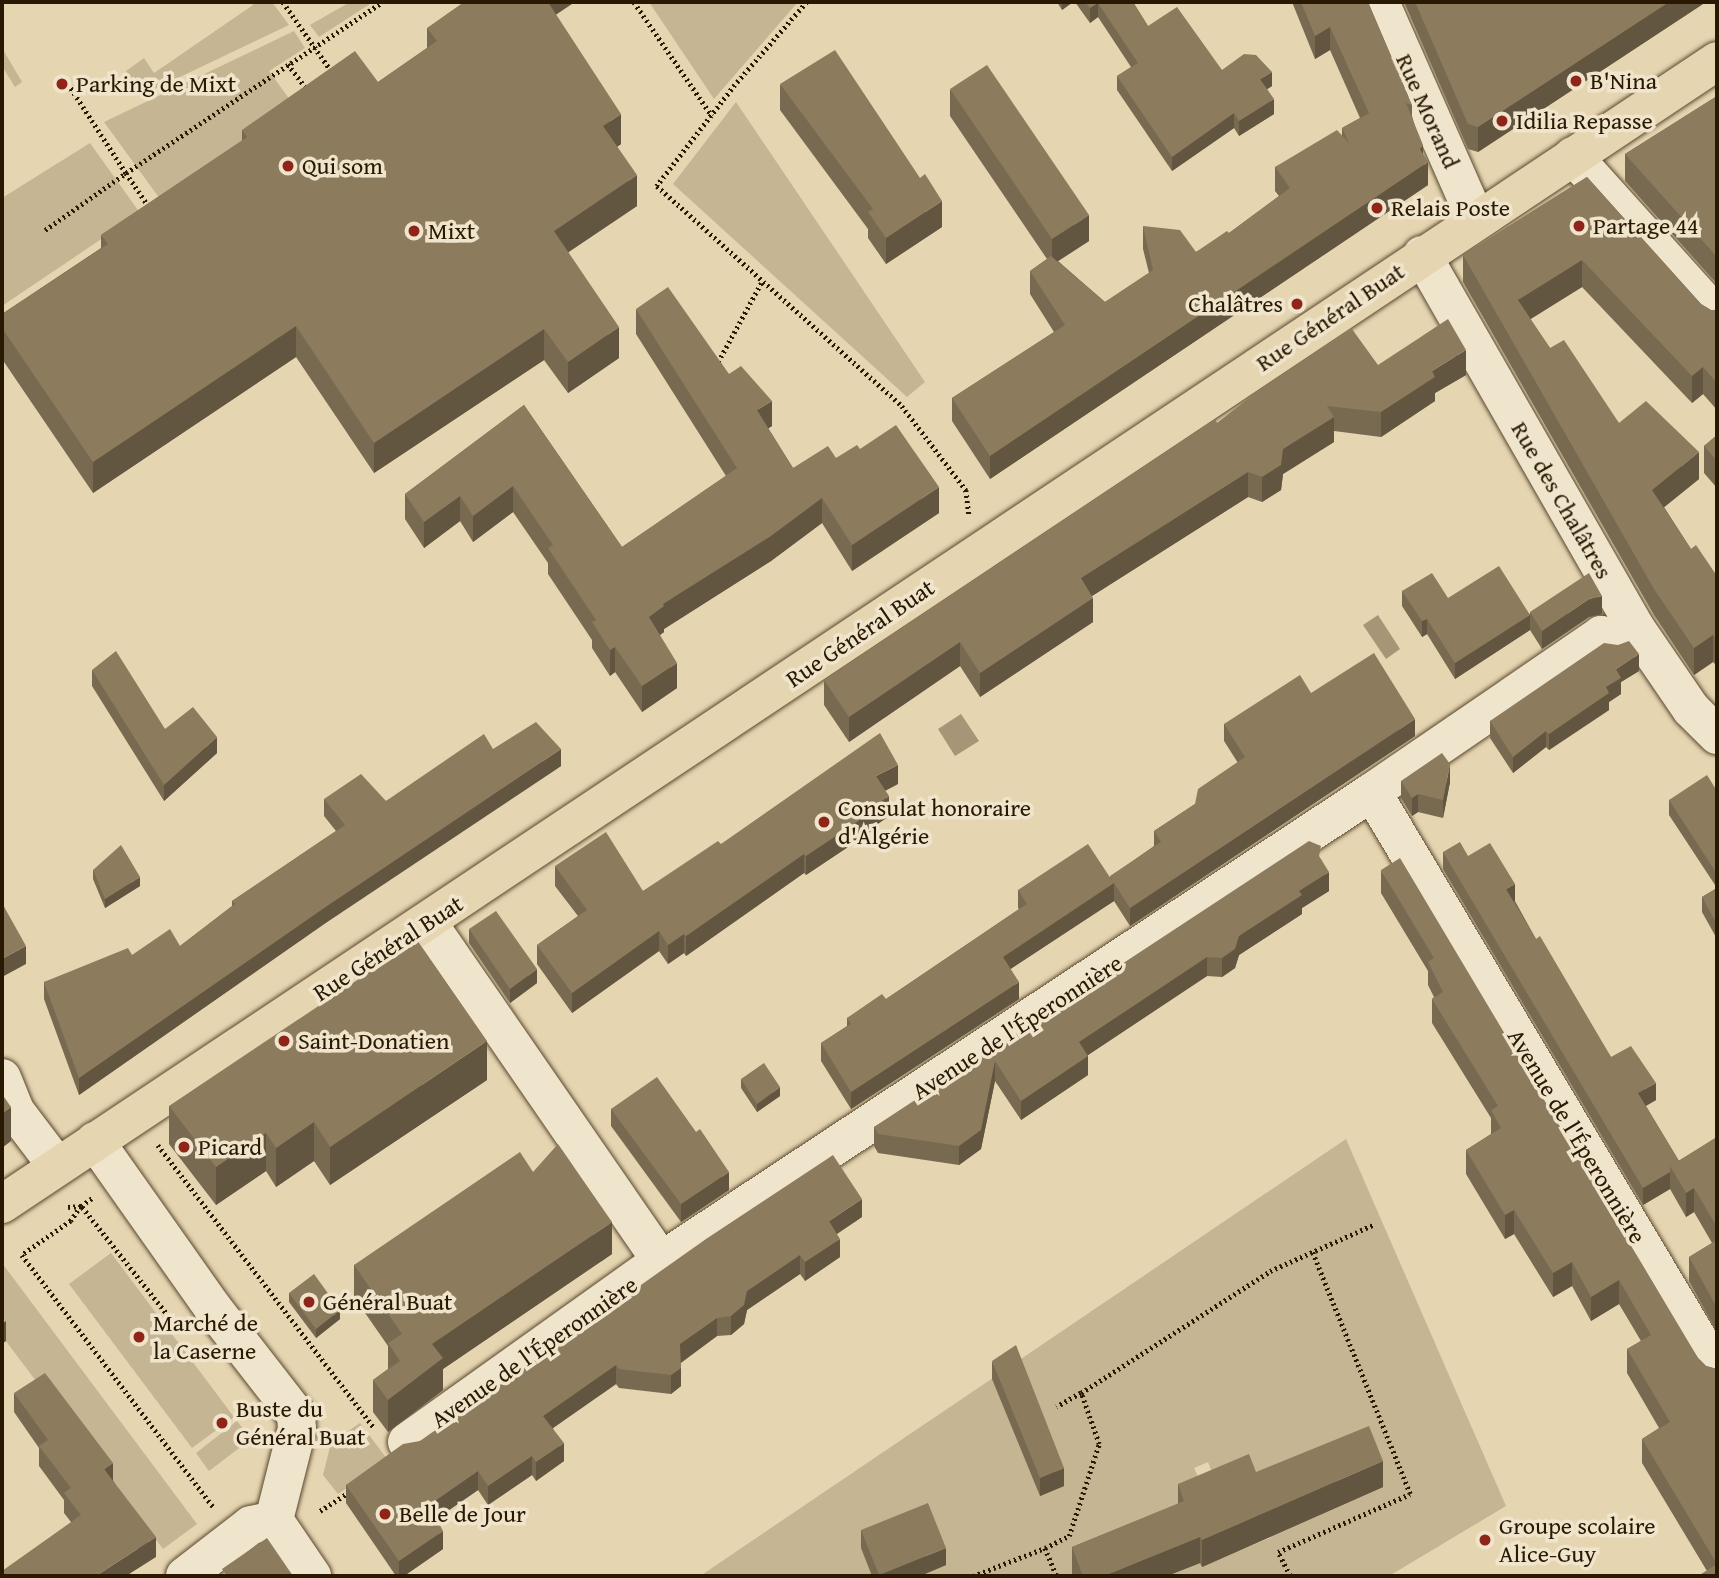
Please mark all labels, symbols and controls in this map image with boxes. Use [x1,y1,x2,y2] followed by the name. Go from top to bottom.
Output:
[1390,49,1466,173] street label: Rue Morand
[1590,67,1657,95] place label: B'Nina
[76,70,236,98] place label: Parking de Mixt
[1568,73,1584,89] marker: B'Nina
[54,76,70,92] marker: Parking de Mixt
[1516,107,1653,135] place label: Idilia Repasse
[1494,113,1510,129] marker: Idilia Repasse
[302,152,383,180] place label: Qui som
[280,158,296,174] marker: Qui som
[1391,194,1510,222] place label: Relais Poste
[1369,200,1385,216] marker: Relais Poste
[1593,212,1699,240] place label: Partage 44
[428,217,475,245] place label: Mixt
[1571,218,1587,234] marker: Partage 44
[406,223,422,239] marker: Mixt
[1250,257,1410,377] street label: Rue Général Buat
[1188,290,1283,318] place label: Chalâtres
[1289,296,1305,312] marker: Chalâtres
[1505,416,1619,584] street label: Rue des Chalâtres
[780,573,940,693] street label: Rue Général Buat
[838,794,1031,850] place label: Consulat honoraire d'Algérie
[816,814,832,830] marker: Consulat honoraire d'Algérie
[308,889,468,1007] street label: Rue Général Buat
[906,948,1128,1106] street label: Avenue de l'Éperonnière
[1502,1024,1652,1248] street label: Avenue de l'Éperonnière
[298,1027,450,1055] place label: Saint-Donatien
[276,1033,292,1049] marker: Saint-Donatien
[198,1133,262,1161] place label: Picard
[176,1139,192,1155] marker: Picard
[425,1270,643,1434] street label: Avenue de l'Éperonnière
[323,1288,453,1316] place label: Général Buat
[301,1294,317,1310] marker: Général Buat
[153,1309,258,1365] place label: Marché de la Caserne
[131,1329,147,1345] marker: Marché de la Caserne
[236,1395,366,1451] place label: Buste du Général Buat
[214,1415,230,1431] marker: Buste du Général Buat
[399,1500,526,1528] place label: Belle de Jour
[377,1506,393,1522] marker: Belle de Jour
[1499,1512,1655,1568] place label: Groupe scolaire Alice-Guy
[1477,1532,1493,1548] marker: Groupe scolaire Alice-Guy

